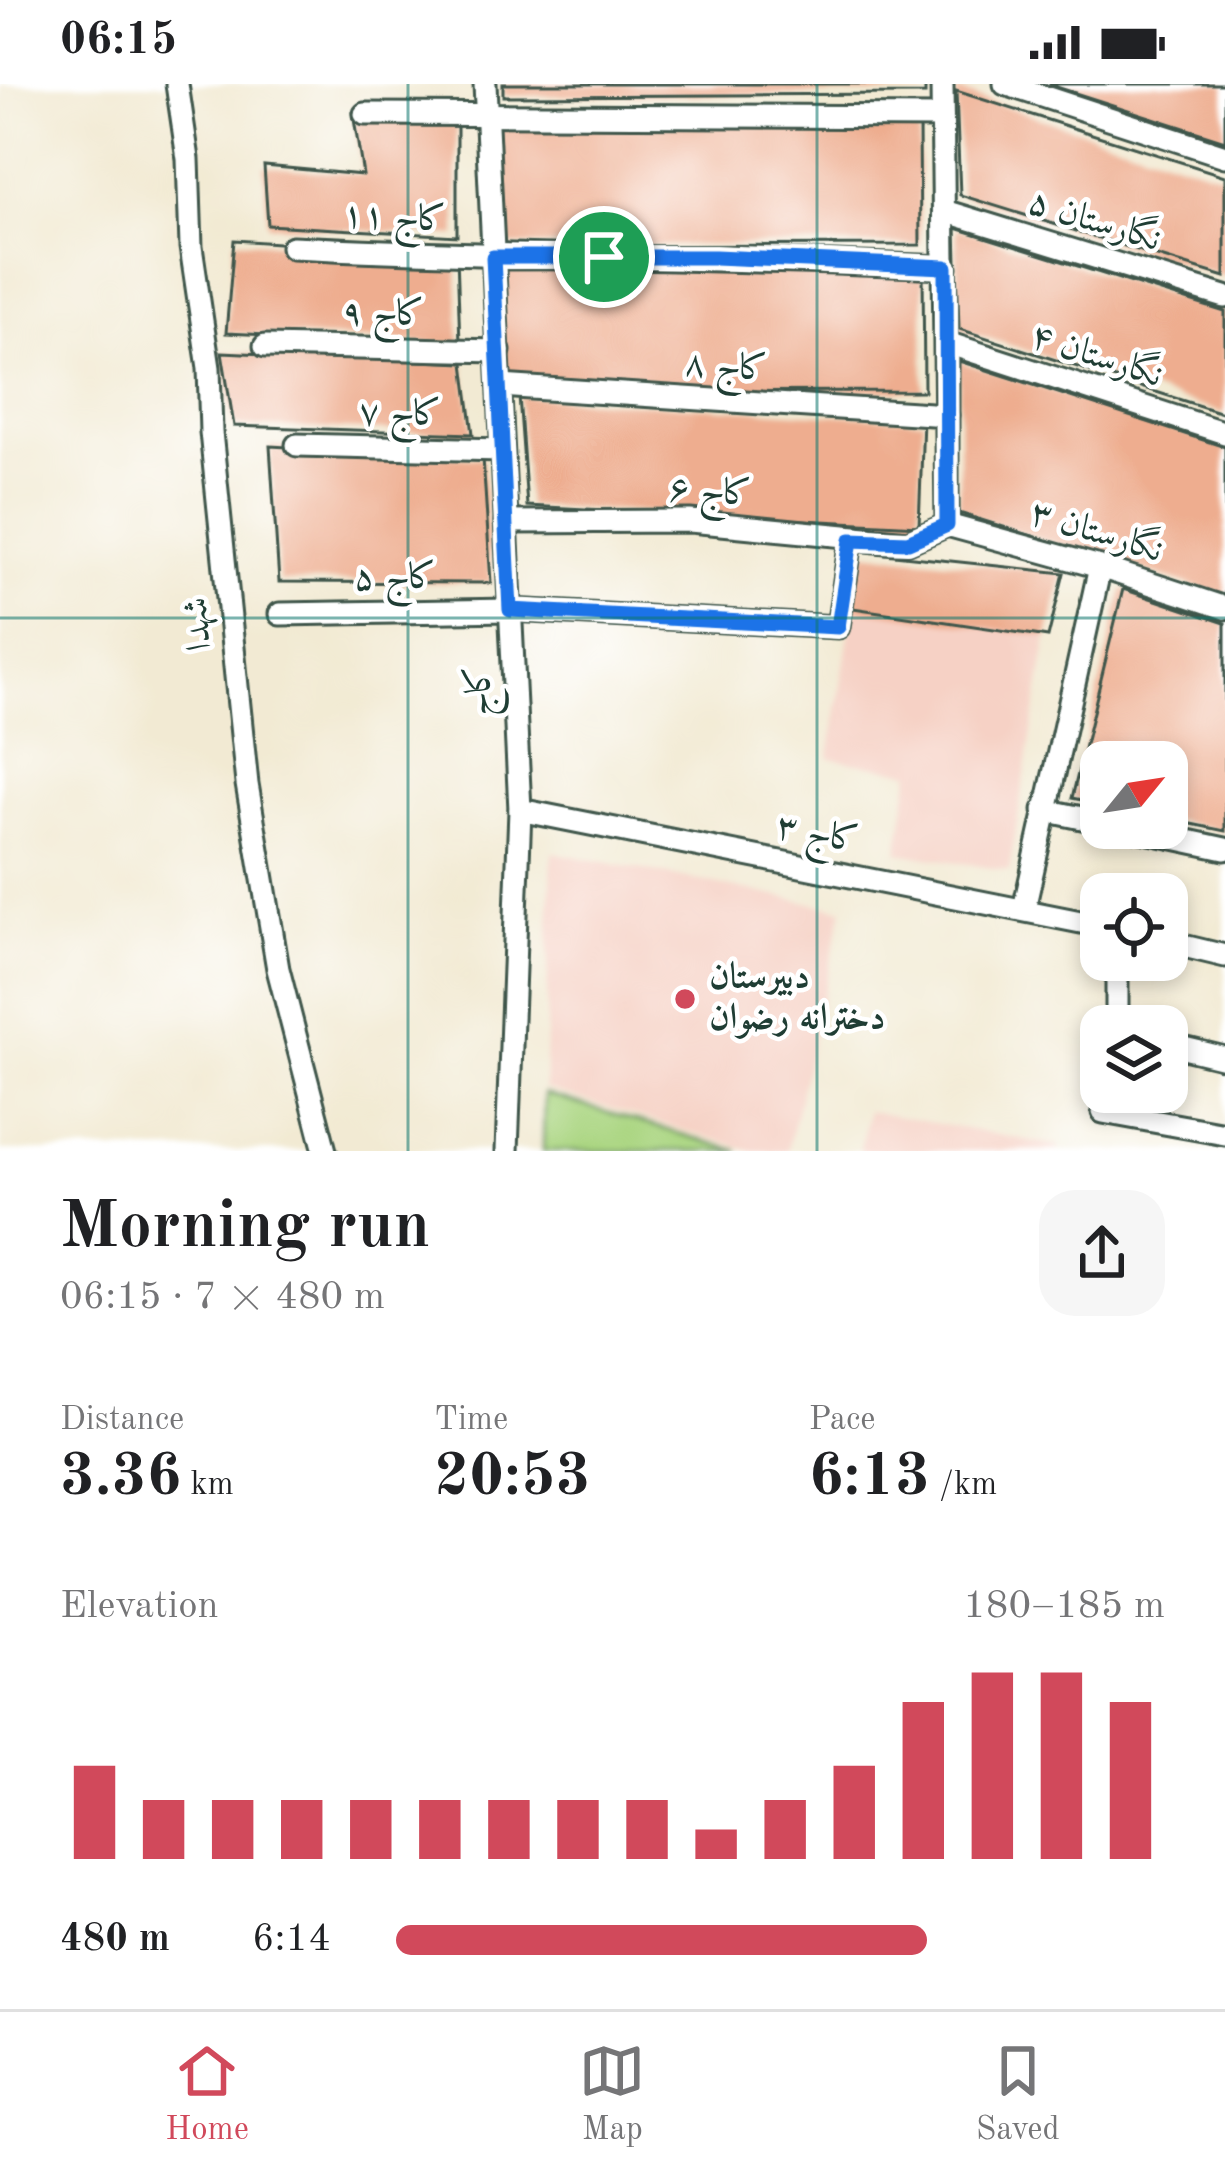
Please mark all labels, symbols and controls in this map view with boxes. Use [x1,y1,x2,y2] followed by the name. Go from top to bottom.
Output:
[60,19,177,64] text: 06:15
[1024,177,1167,259] street label: نگارستان ۵
[341,196,447,251] street label: کاج ۱۱
[553,206,655,308] pin
[571,224,637,290] icon: arrive
[341,294,425,345] street label: کاج ۹
[1026,311,1169,395] street label: نگارستان ۴
[683,345,769,400] street label: کاج ۸
[358,394,442,445] street label: کاج ۷
[667,470,753,525] street label: کاج ۶
[1026,488,1169,570] street label: نگارستان ۳
[353,558,437,609] street label: کاج ۵
[178,595,222,653] street label: شهدا
[460,664,511,718] street label: کاج
[1080,741,1188,849] north arrow
[1080,741,1188,1113] map controls
[771,807,861,871] street label: کاج ۳
[1080,873,1188,981] button: locate
[709,960,885,1039] place label: دبیرستان دخترانه رضوان
[672,986,698,1012] marker: دبیرستان دخترانه رضوان
[1080,1005,1188,1113] button: layers
[1039,1190,1165,1316] button: share
[60,1196,430,1262] text: Morning run
[60,1278,385,1317] text: 06:15 · 7 × 480 m
[60,1404,184,1437] text: Distance
[434,1404,508,1437] text: Time
[809,1404,876,1437] text: Pace
[60,1448,181,1508] text: 3.36
[434,1448,590,1508] text: 20:53
[809,1448,930,1508] text: 6:13
[181,1469,234,1502] text: km
[930,1469,997,1502] text: /km
[60,1587,219,1626] text: Elevation
[963,1587,1165,1626] text: 180–185 m
[60,1920,170,1959] text: 480 m
[252,1920,331,1959] text: 6:14
[165,2038,249,2151] tab: Home
[579,2038,645,2151] tab: Map
[976,2038,1060,2151] tab: Saved

